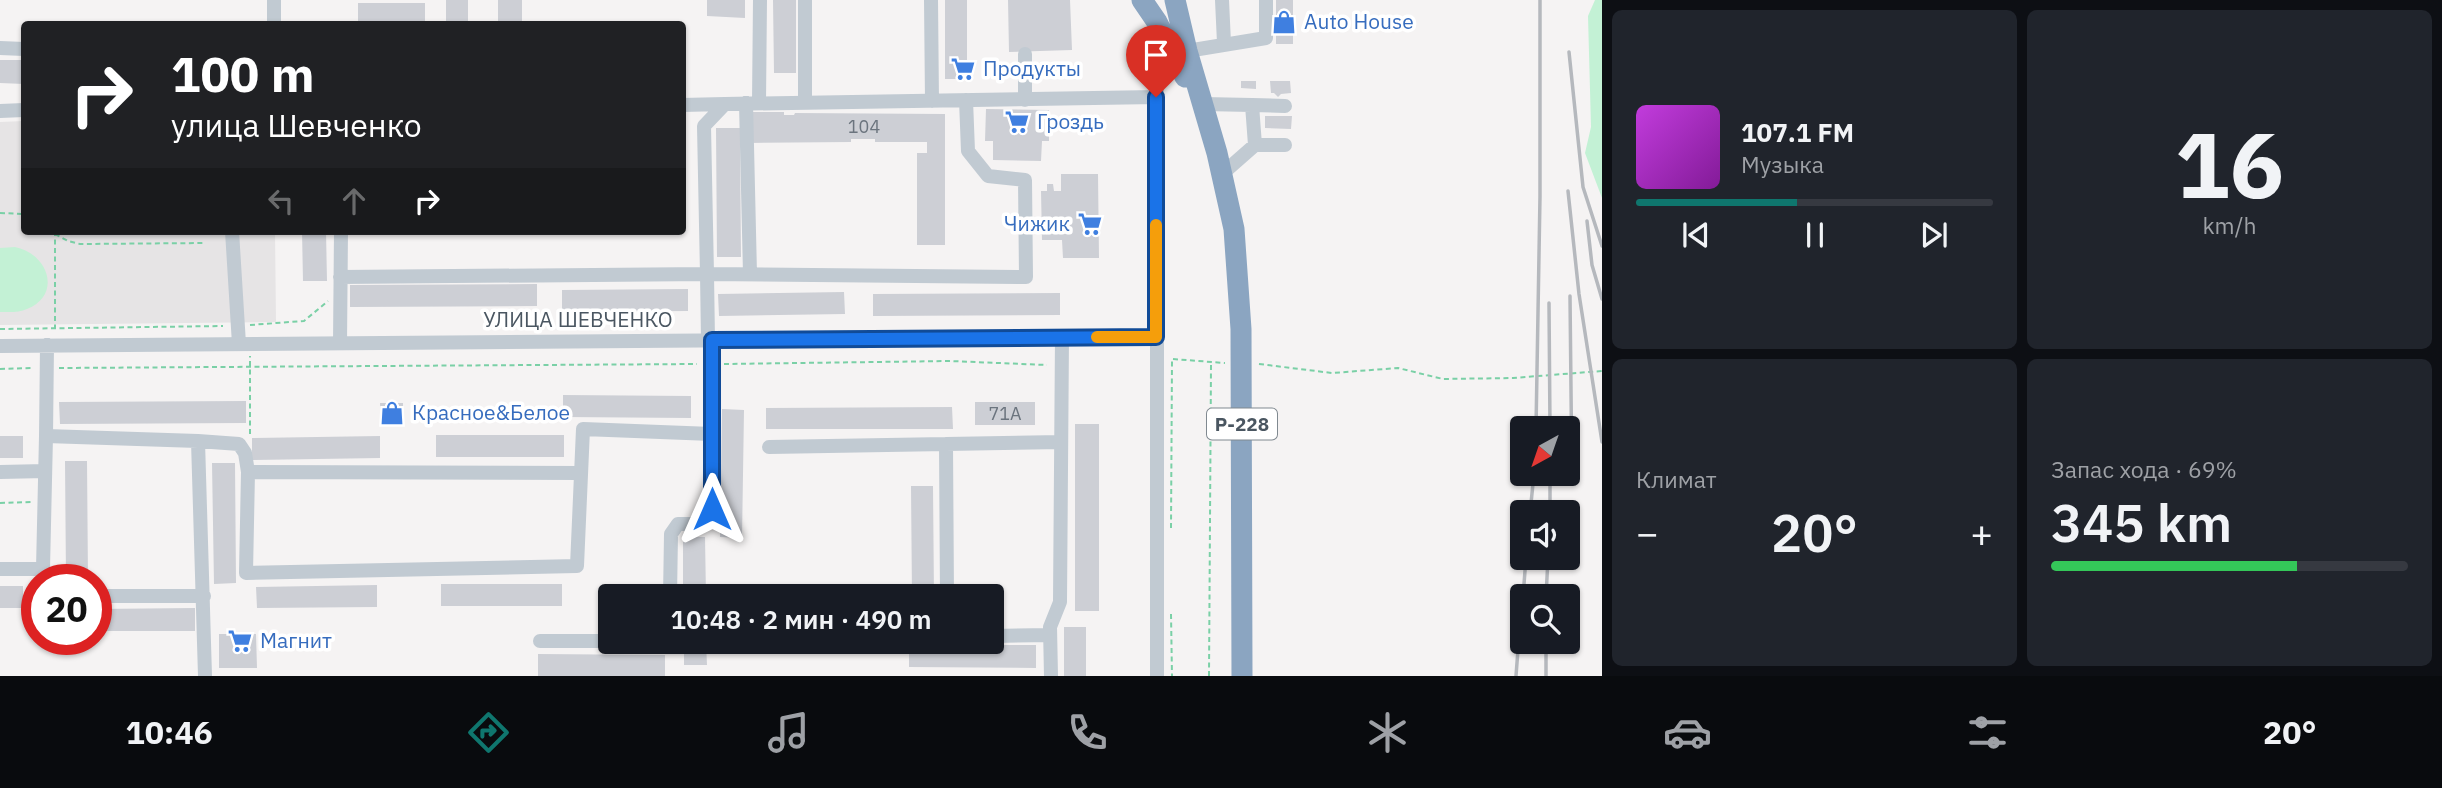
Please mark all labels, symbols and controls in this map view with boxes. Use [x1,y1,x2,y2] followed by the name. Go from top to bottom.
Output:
[1304,7,1414,35] place label: Auto House
[1270,8,1298,36] shop icon: Auto House
[1126,25,1186,97] pin
[1137,36,1175,74] icon: arrive
[171,42,315,105] text: 100 m
[56,49,147,140] icon: right
[983,54,1081,82] place label: Продукты
[949,55,977,83] supermarket icon: Продукты
[171,104,422,146] text: улица Шевченко
[2175,105,2284,223] text: 16
[1037,107,1104,135] place label: Гроздь
[1003,108,1031,136] supermarket icon: Гроздь
[848,115,880,138] house number: 104
[1741,115,1854,149] text: 107.1 FM
[1741,149,1824,179] text: Музыка
[262,182,300,220] icon: left
[335,182,373,220] icon: ahead
[408,182,446,220] icon: right
[1004,209,1070,237] place label: Чижик
[1076,210,1104,238] supermarket icon: Чижик
[2202,210,2257,240] text: km/h
[1677,216,1715,254] icon: previous
[1796,216,1834,254] icon: pause
[1915,216,1953,254] icon: next
[483,305,673,333] street label: УЛИЦА ШЕВЧЕНКО
[412,398,570,426] place label: Красное&Белое
[378,399,406,427] shop icon: Красное&Белое
[988,402,1022,425] house number: 71А
[1207,408,1277,440] road number: Р-228
[1510,416,1580,486] north arrow
[1510,416,1580,654] map controls
[2051,454,2237,484] text: Запас хода · 69%
[1636,464,1717,494] text: Климат
[675,472,749,546] position arrow
[2051,489,2232,556] text: 345 km
[1771,499,1858,566] text: 20°
[1510,500,1580,570] button: sound
[1636,508,1659,557] text: −
[1970,508,1993,557] text: +
[21,564,112,655] speed limit sign: 20
[1510,584,1580,654] button: search
[670,602,932,636] text: 10:48 · 2 мин · 490 m
[260,626,332,654] place label: Магнит
[226,627,254,655] supermarket icon: Магнит
[464,708,513,757] icon: directions
[764,708,813,757] icon: music
[1063,708,1112,757] icon: phone
[1363,708,1412,757] icon: climate
[1663,708,1712,757] icon: car
[1963,708,2012,757] icon: filters
[125,711,213,753] text: 10:46
[2263,711,2317,753] text: 20°

